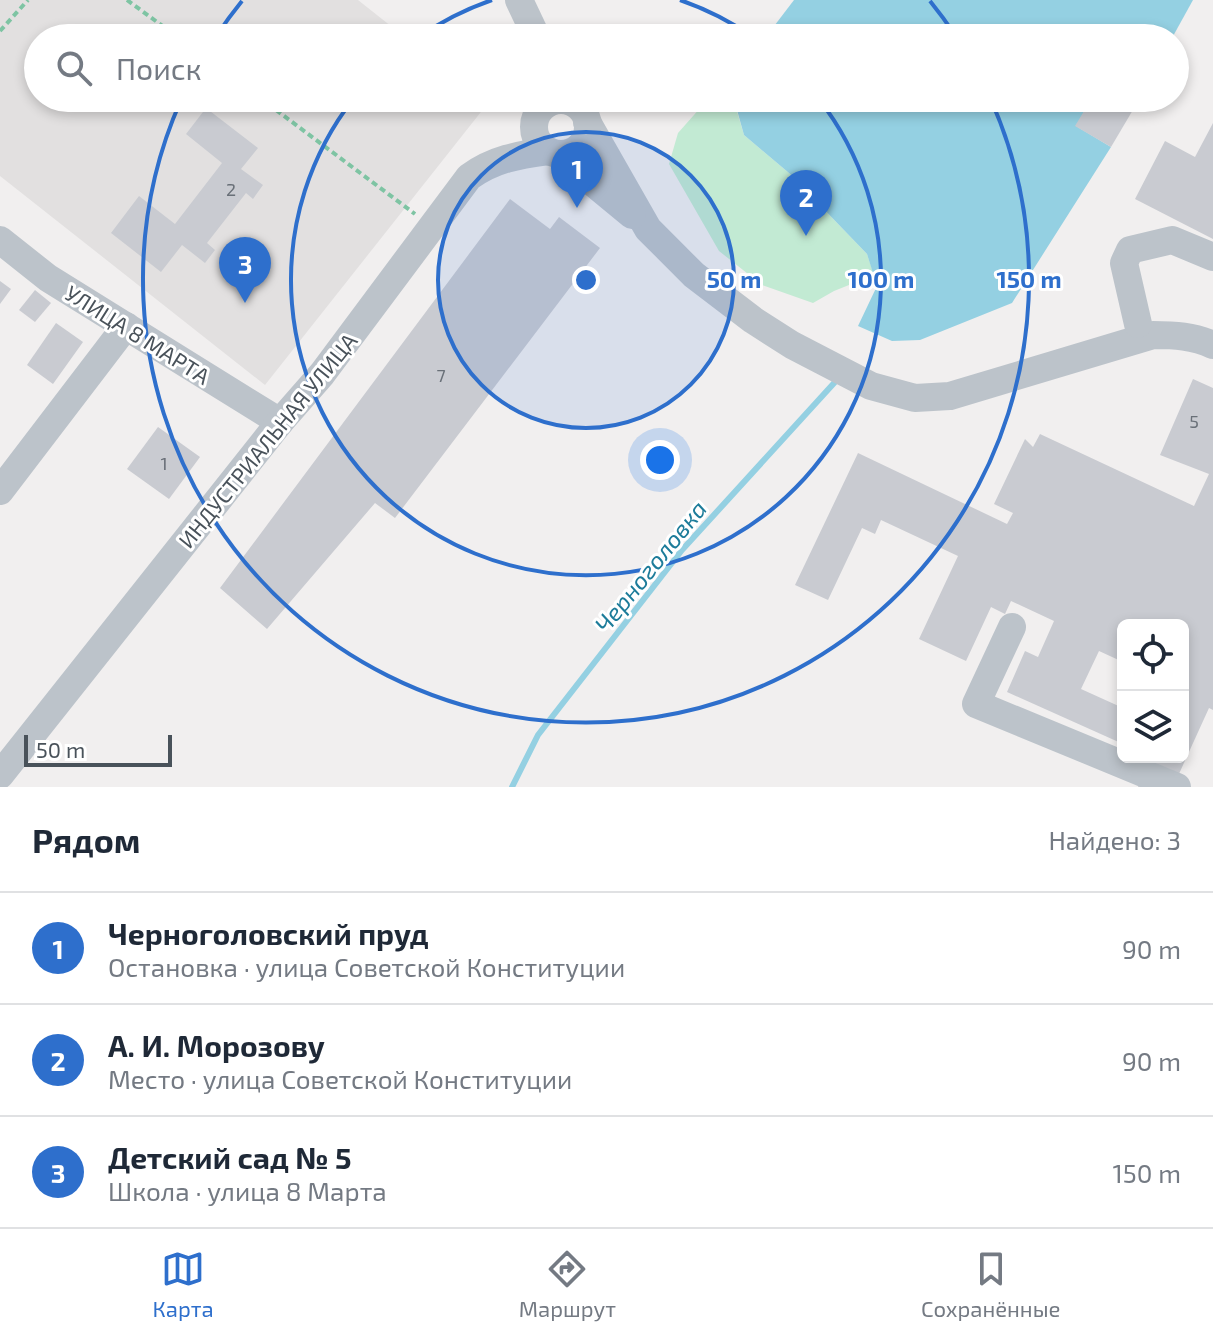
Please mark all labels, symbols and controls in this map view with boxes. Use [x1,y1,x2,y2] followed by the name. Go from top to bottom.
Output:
[24,24,1189,112] search box
[52,46,96,90] icon: search
[116,50,202,86] text: Поиск
[551,142,603,208] pin: 1
[780,170,832,236] pin: 2
[226,178,236,200] house number: 2
[219,237,271,303] pin: 3
[707,264,761,293] text: 50 m
[848,264,914,293] text: 100 m
[996,264,1062,293] text: 150 m
[572,266,600,294] centre of rings
[61,279,215,389] street label: УЛИЦА 8 МАРТА
[172,327,362,553] street label: ИНДУСТРИАЛЬНАЯ УЛИЦА
[436,364,446,386] house number: 7
[1189,410,1199,432] house number: 5
[640,440,680,480] your location
[160,452,168,474] house number: 1
[588,494,712,638] water label: Черноголовка
[1117,619,1189,763] map controls
[1117,619,1189,691] button: locate
[1117,691,1189,763] button: layers
[24,731,172,767] scale bar
[36,736,85,762] text: 50 m
[32,819,140,860] text: Рядом
[1048,824,1181,855] text: Найдено: 3
[108,915,429,951] text: Черноголовский пруд
[52,933,64,964] text: 1
[1122,933,1181,964] text: 90 m
[108,951,625,982] text: Остановка · улица Советской Конституции
[108,1027,325,1063] text: А. И. Морозову
[50,1045,66,1076] text: 2
[1122,1045,1181,1076] text: 90 m
[108,1063,572,1094] text: Место · улица Советской Конституции
[108,1139,352,1175] text: Детский сад № 5
[51,1157,65,1188] text: 3
[1112,1157,1181,1188] text: 150 m
[108,1175,387,1206] text: Школа · улица 8 Марта
[153,1247,214,1321] tab: Карта
[519,1247,616,1321] tab: Маршрут
[921,1247,1060,1321] tab: Сохранённые

